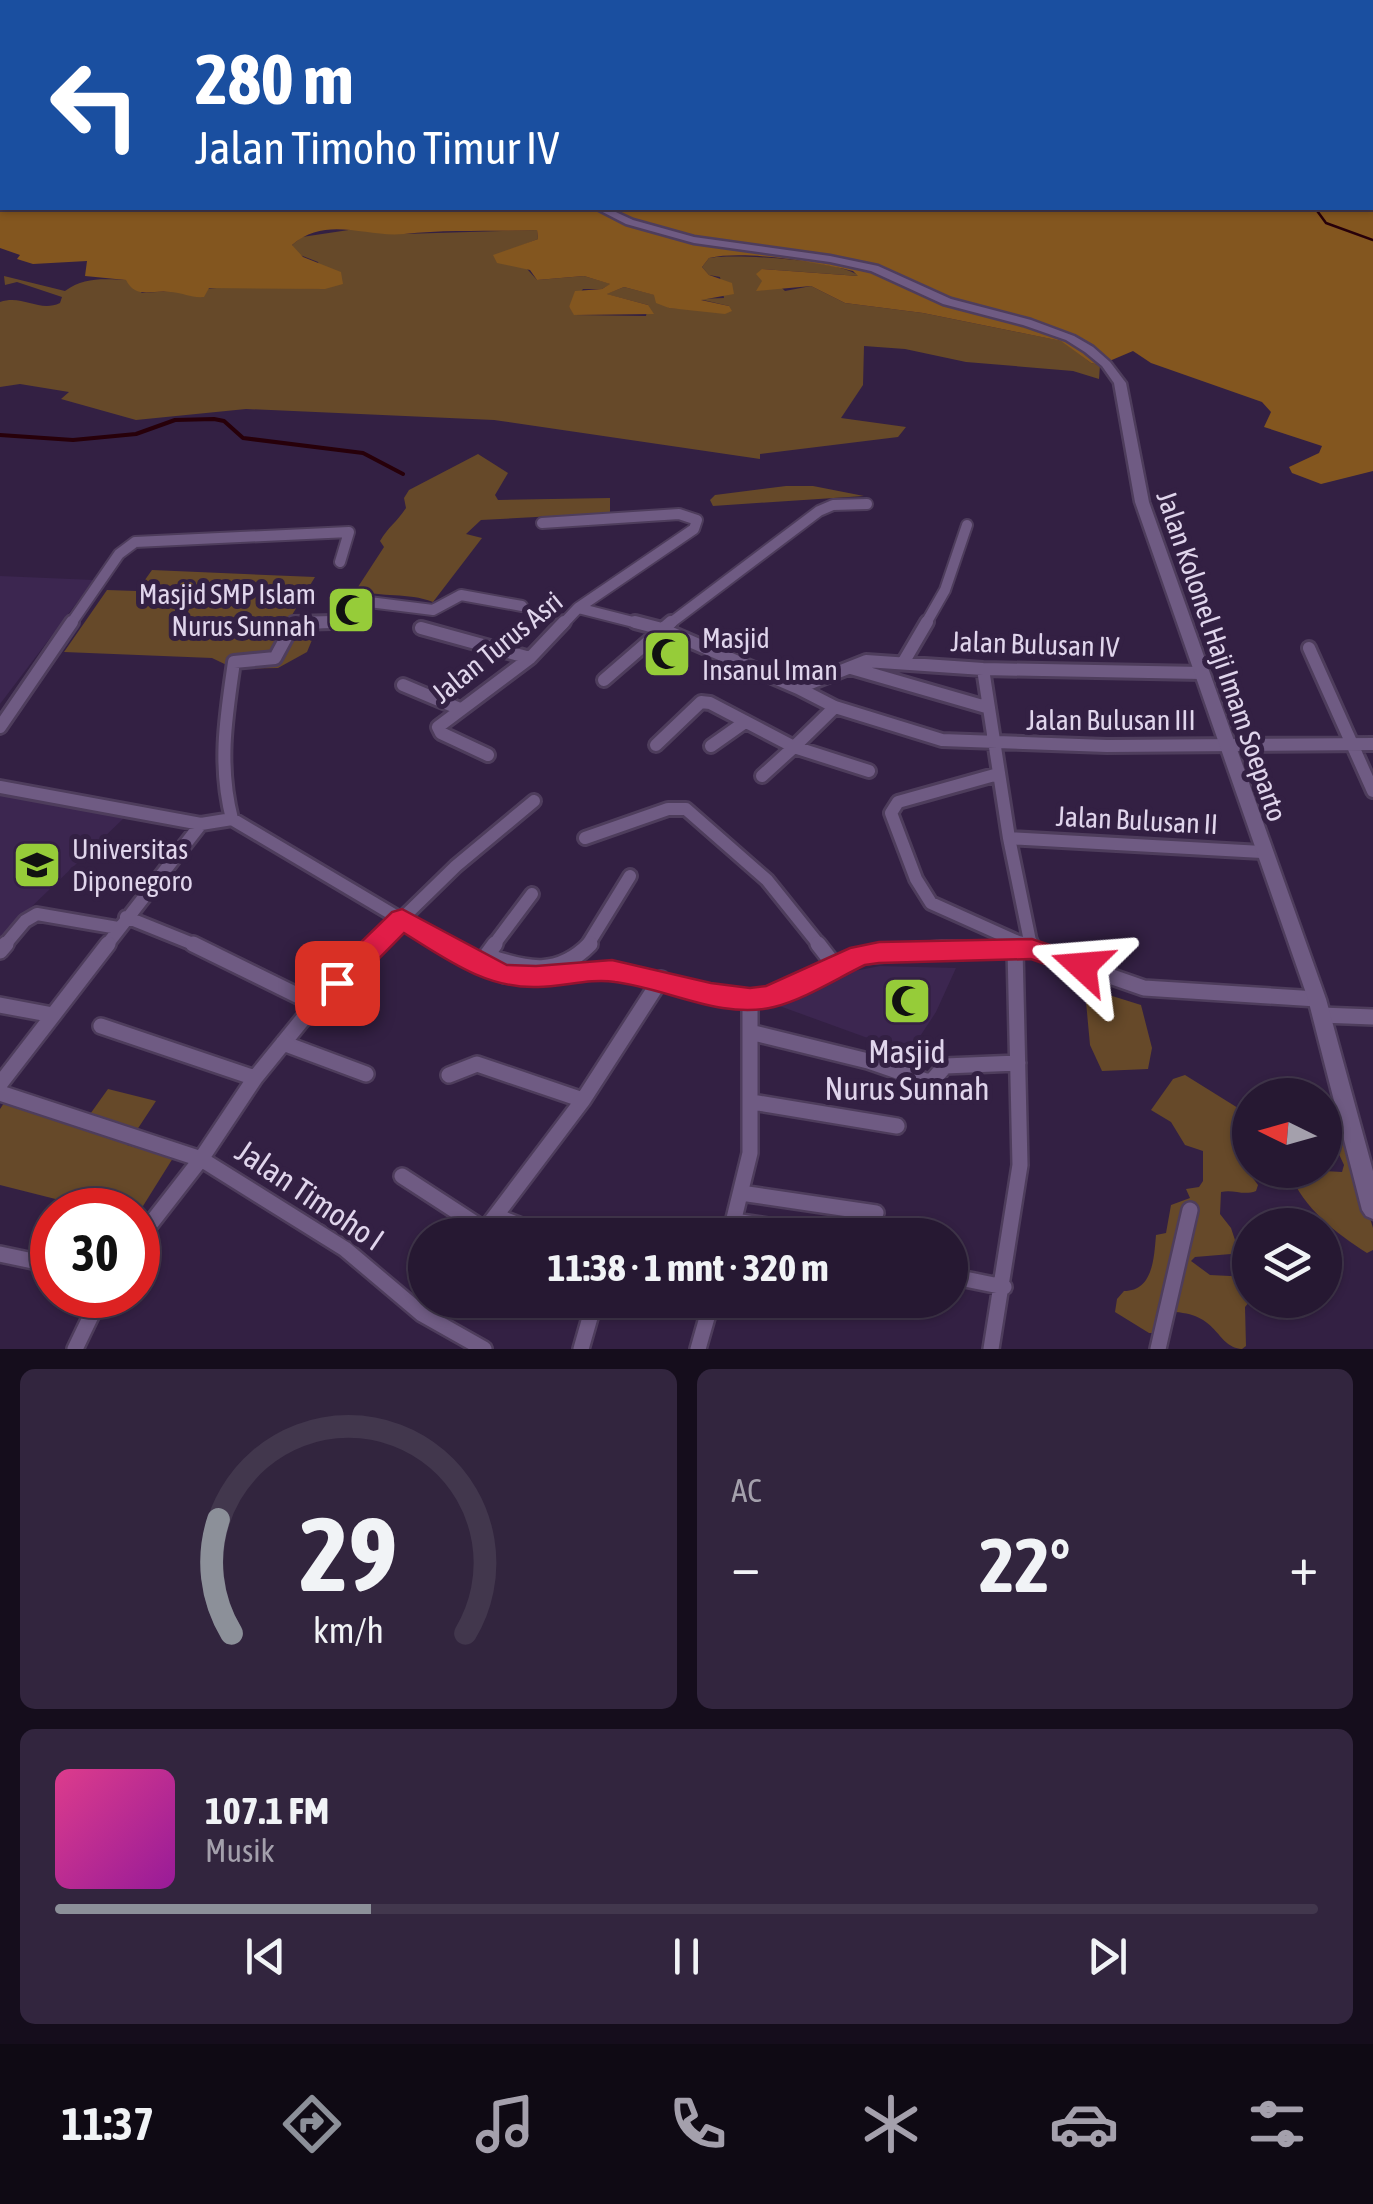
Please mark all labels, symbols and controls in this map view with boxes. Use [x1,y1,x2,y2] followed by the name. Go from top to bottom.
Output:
[195,39,354,119] text: 280 m
[30,40,160,170] icon: left
[195,122,559,174] text: Jalan Timoho Timur IV
[1150,487,1294,825] street label: Jalan Kolonel Haji Imam Soeparto
[139,578,316,642] place label: Masjid SMP Islam Nurus Sunnah
[325,584,377,636] mosque icon: Masjid SMP Islam Nurus Sunnah
[426,585,568,709] street label: Jalan Turus Asri
[702,622,838,686] place label: Masjid Insanul Iman
[950,625,1120,663] street label: Jalan Bulusan IV
[641,628,693,680] mosque icon: Masjid Insanul Iman
[1026,704,1196,736] street label: Jalan Bulusan III
[1055,800,1219,840] street label: Jalan Bulusan II
[72,833,193,897] place label: Universitas Diponegoro
[11,839,63,891] school or university icon: Universitas Diponegoro
[1030,914,1134,1018] position arrow
[295,941,380,1026] pin
[310,956,365,1011] icon: arrive
[881,975,933,1027] mosque icon: Masjid Nurus Sunnah
[824,1033,990,1107] place label: Masjid Nurus Sunnah
[1232,1078,1342,1188] north arrow
[1232,1078,1342,1318] map controls
[229,1132,391,1258] street label: Jalan Timoho I
[30,1188,160,1318] speed limit sign: 30
[1232,1208,1342,1318] button: layers
[547,1246,829,1289] text: 11:38 · 1 mnt · 320 m
[732,1472,762,1509] text: AC
[299,1494,397,1613] text: 29
[979,1522,1070,1608] text: 22°
[732,1534,760,1597] text: −
[1289,1534,1318,1597] text: +
[313,1610,384,1651] text: km/h
[205,1789,329,1832] text: 107.1 FM
[205,1832,275,1869] text: Musik
[238,1929,293,1984] icon: previous
[659,1929,714,1984] icon: pause
[1080,1929,1135,1984] icon: next
[277,2089,347,2159] icon: directions
[470,2089,540,2159] icon: music
[663,2089,733,2159] icon: phone
[856,2089,926,2159] icon: climate
[1049,2089,1119,2159] icon: car
[1242,2089,1312,2159] icon: filters
[61,2098,154,2150] text: 11:37

